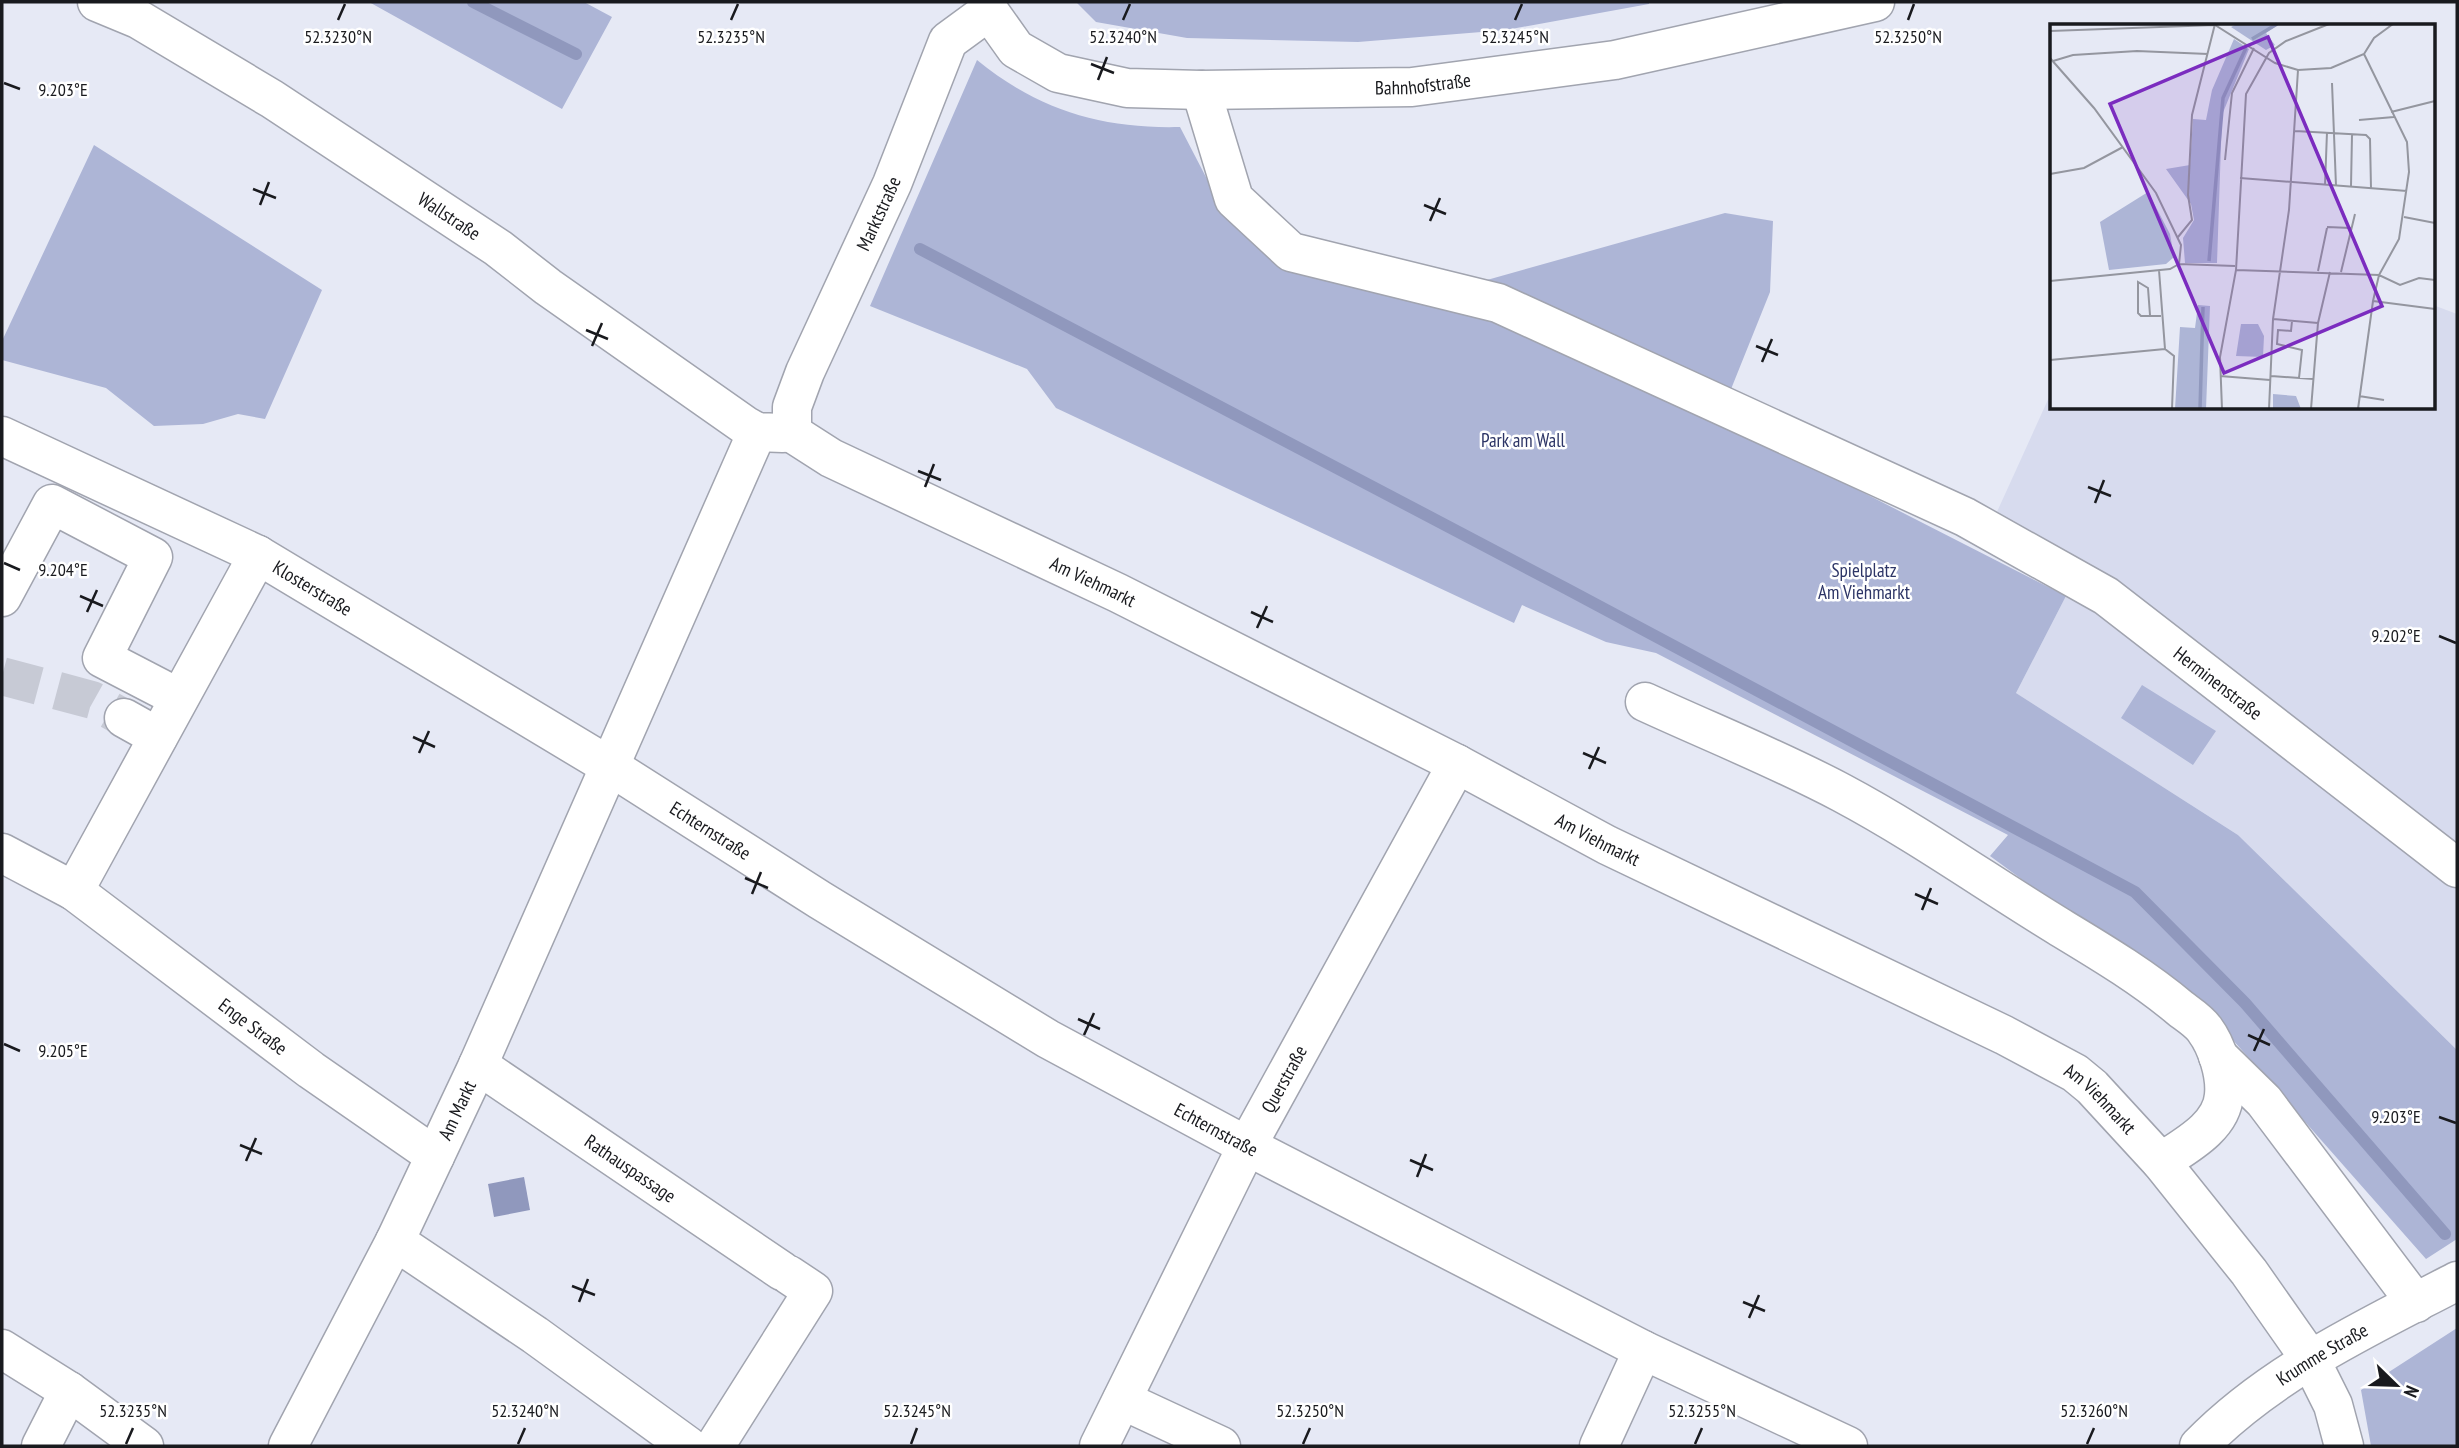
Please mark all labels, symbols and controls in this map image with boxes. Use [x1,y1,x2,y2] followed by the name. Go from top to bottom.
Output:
[2050,24,2434,410] inset map
[304,25,372,48] text: 52.3230°N
[697,25,765,48] text: 52.3235°N
[1089,25,1157,48] text: 52.3240°N
[1481,25,1549,48] text: 52.3245°N
[1874,25,1942,48] text: 52.3250°N
[1375,67,1472,100] street label: Bahnhofstraße
[38,78,88,101] text: 9.203°E
[851,173,906,254] street label: Marktstraße
[414,187,486,245] street label: Wallstraße
[1481,428,1566,452] park label: Park am Wall
[1046,551,1141,612] street label: Am Viehmarkt
[269,555,357,621] street label: Klosterstraße
[38,558,88,581] text: 9.204°E
[1818,558,1911,604] park label: Spielplatz Am Viehmarkt
[2371,624,2421,647] text: 9.202°E
[2169,641,2267,725] street label: Herminenstraße
[665,796,756,865] street label: Echternstraße
[1551,808,1645,871] street label: Am Viehmarkt
[214,993,292,1060] street label: Enge Straße
[38,1039,88,1062] text: 9.205°E
[1256,1041,1312,1117] street label: Querstraße
[2060,1058,2142,1140] street label: Am Viehmarkt
[432,1076,481,1144] street label: Am Markt
[1170,1097,1262,1162] street label: Echternstraße
[2371,1105,2421,1128] text: 9.203°E
[580,1129,681,1208] street label: Rathauspassage
[2271,1318,2372,1391] street label: Krumme Straße
[2361,1350,2431,1420] north arrow
[2399,1382,2425,1401] text: N
[99,1399,167,1422] text: 52.3235°N
[491,1399,559,1422] text: 52.3240°N
[883,1399,951,1422] text: 52.3245°N
[1276,1399,1344,1422] text: 52.3250°N
[1668,1399,1736,1422] text: 52.3255°N
[2060,1399,2128,1422] text: 52.3260°N

